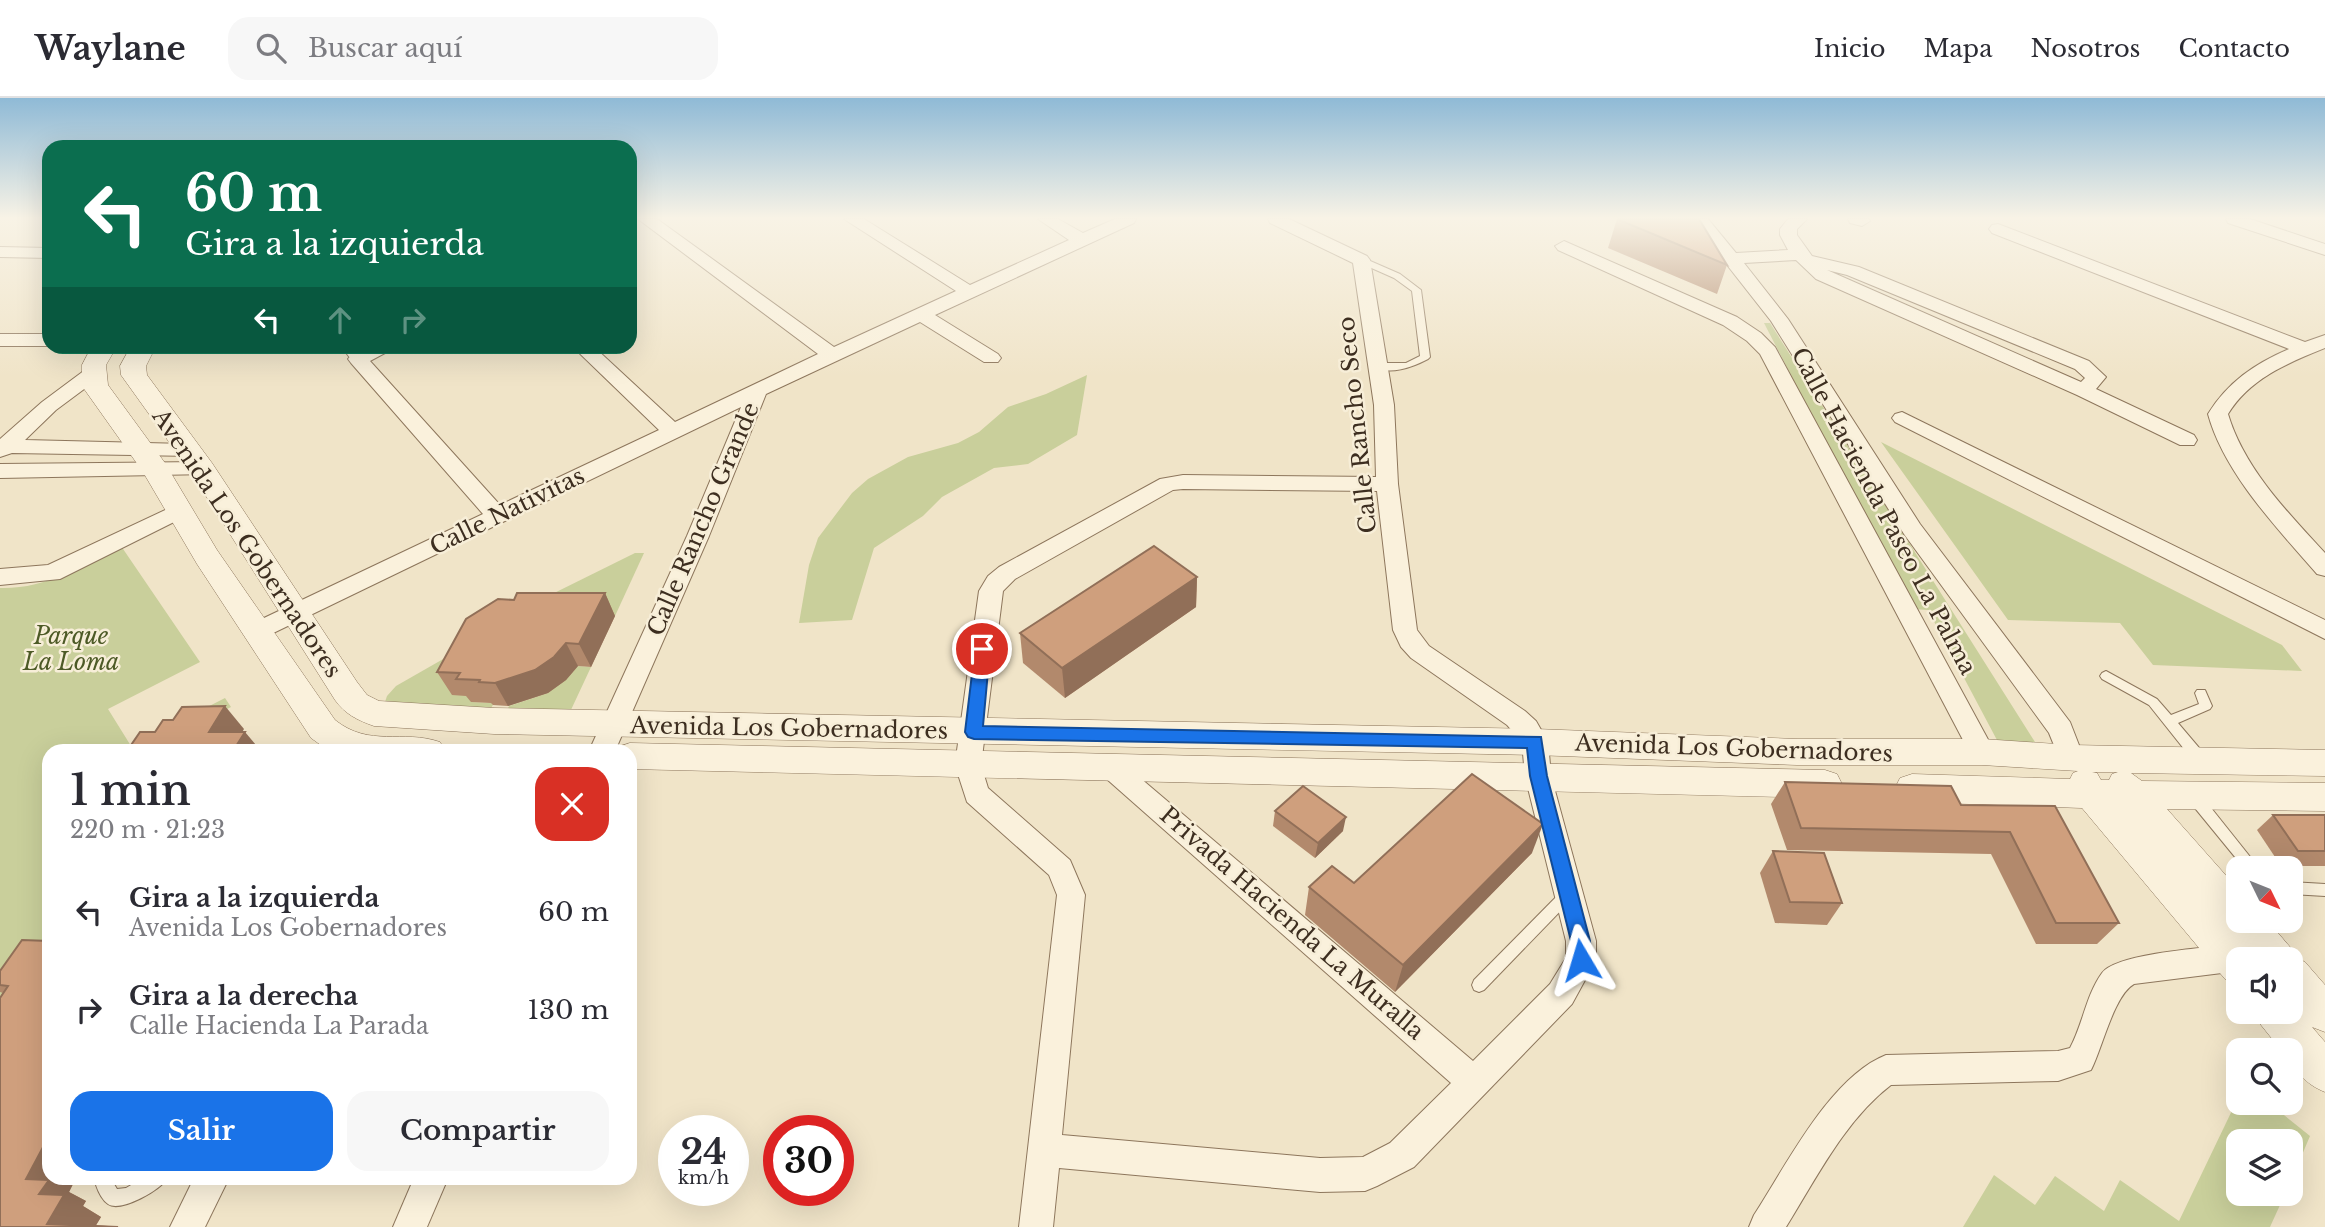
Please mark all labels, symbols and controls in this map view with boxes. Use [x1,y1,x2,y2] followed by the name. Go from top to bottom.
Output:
[228,17,718,80] search box
[35,28,186,69] text: Waylane
[252,29,290,67] icon: search
[308,32,462,64] text: Buscar aquí
[1814,34,1885,63] text: Inicio
[1923,34,1992,63] text: Mapa
[2030,34,2141,63] text: Nosotros
[2179,34,2290,63] text: Contacto
[185,163,322,224] text: 60 m
[70,168,161,259] icon: left
[185,224,484,264] text: Gira a la izquierda
[248,301,286,339] icon: left
[321,301,359,339] icon: ahead
[394,301,432,339] icon: right
[1332,315,1382,535] street label: Calle Rancho Seco
[1786,343,1982,679] street label: Calle Hacienda Paseo La Palma
[641,398,765,640] street label: Calle Rancho Grande
[146,403,348,683] street label: Avenida Los Gobernadores
[425,461,589,561] street label: Calle Nativitas
[952,619,1012,679] pin
[22,622,119,676] park label: Parque La Loma
[963,630,1001,668] icon: arrive
[629,711,948,745] street label: Avenida Los Gobernadores
[1574,728,1893,768] street label: Avenida Los Gobernadores
[70,764,191,816] text: 1 min
[535,767,609,841] button: close
[1154,801,1430,1045] street label: Privada Hacienda La Muralla
[70,816,225,844] text: 220 m · 21:23
[2226,856,2303,933] north arrow
[2226,856,2303,1206] map controls
[129,882,379,914] text: Gira a la izquierda
[70,893,108,931] icon: left
[538,896,609,928] text: 60 m
[129,914,447,942] text: Avenida Los Gobernadores
[1544,923,1618,997] position arrow
[2226,947,2303,1024] button: sound
[129,980,358,1012] text: Gira a la derecha
[70,991,108,1029] icon: right
[527,994,609,1026] text: 130 m
[129,1012,429,1040] text: Calle Hacienda La Parada
[2226,1038,2303,1115] button: search
[70,1091,333,1171] button: Salir
[347,1091,609,1171] button: Compartir
[763,1115,854,1206] speed limit sign: 30
[2226,1129,2303,1206] button: layers
[680,1130,727,1173] text: 24
[678,1167,729,1189] text: km/h

